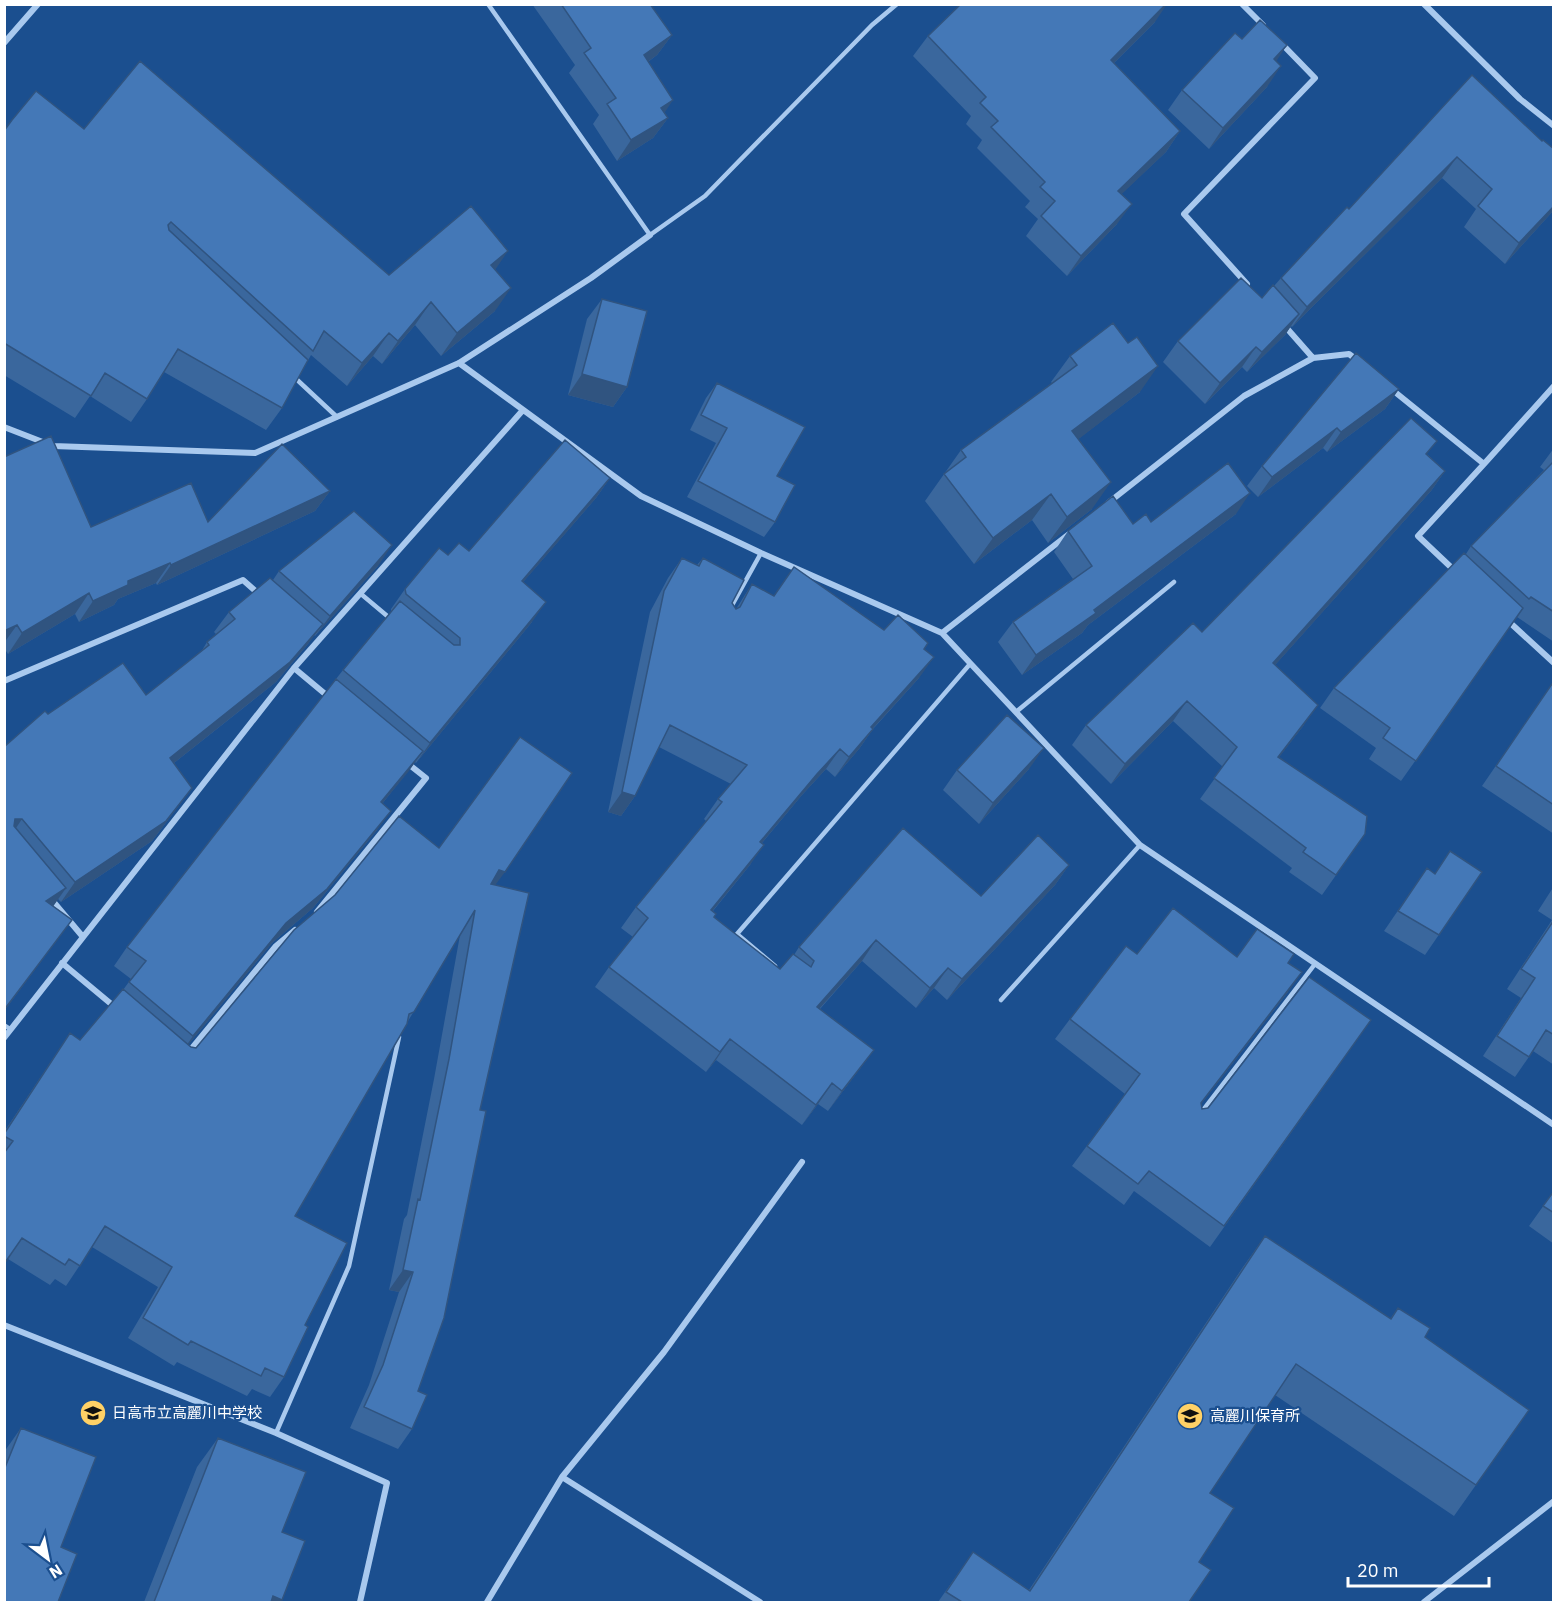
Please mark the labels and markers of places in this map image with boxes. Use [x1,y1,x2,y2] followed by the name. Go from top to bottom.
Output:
[78,1398,108,1428] school or university icon: 日高市立高麗川中学校
[1175,1401,1205,1431] school or university icon: 高麗川保育所
[112,1403,262,1422] place label: 日高市立高麗川中学校
[1210,1406,1300,1425] place label: 高麗川保育所

